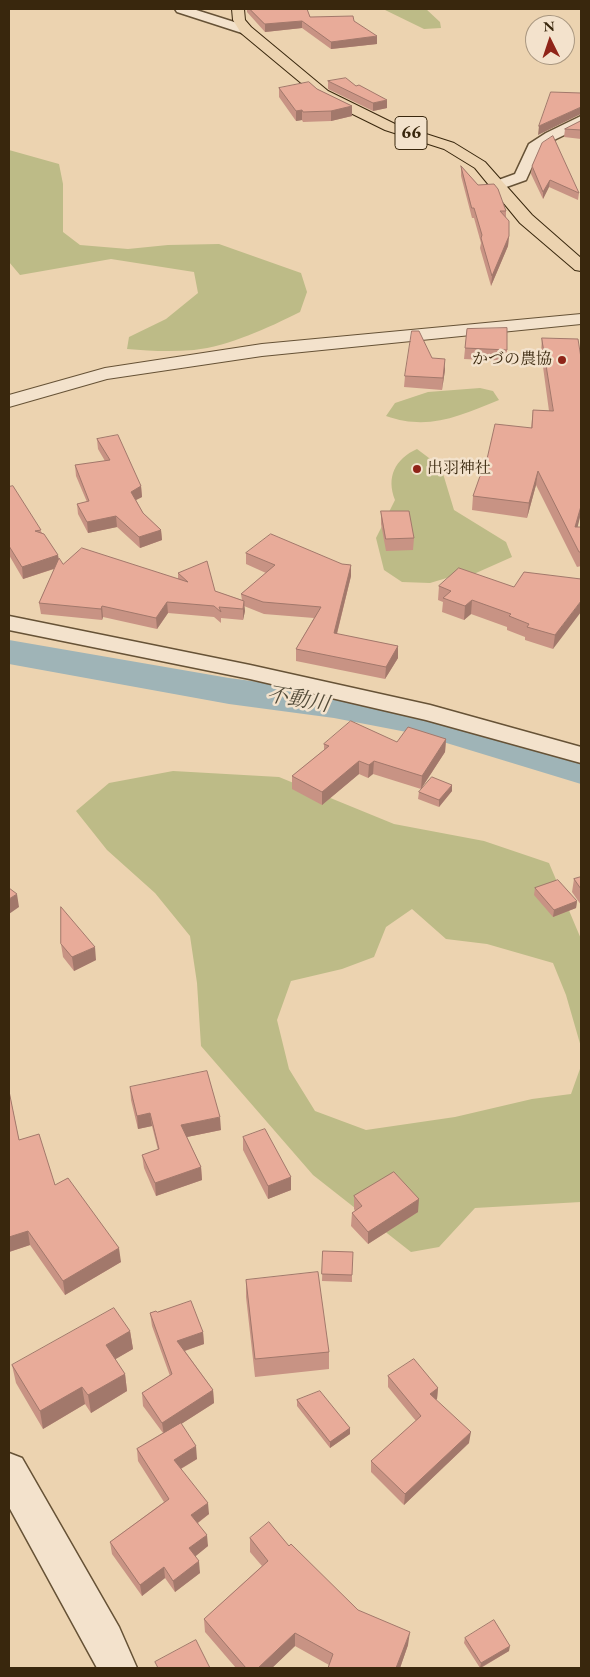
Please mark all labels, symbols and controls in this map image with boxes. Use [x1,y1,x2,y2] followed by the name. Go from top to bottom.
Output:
[525,15,575,65] north arrow
[543,17,555,35] text: N
[395,116,427,150] road number: 66
[472,350,552,370] place label: かづの農協
[556,354,568,366] marker: かづの農協
[427,459,491,479] place label: 出羽神社
[411,463,423,475] marker: 出羽神社
[265,682,331,718] water label: 不動川

